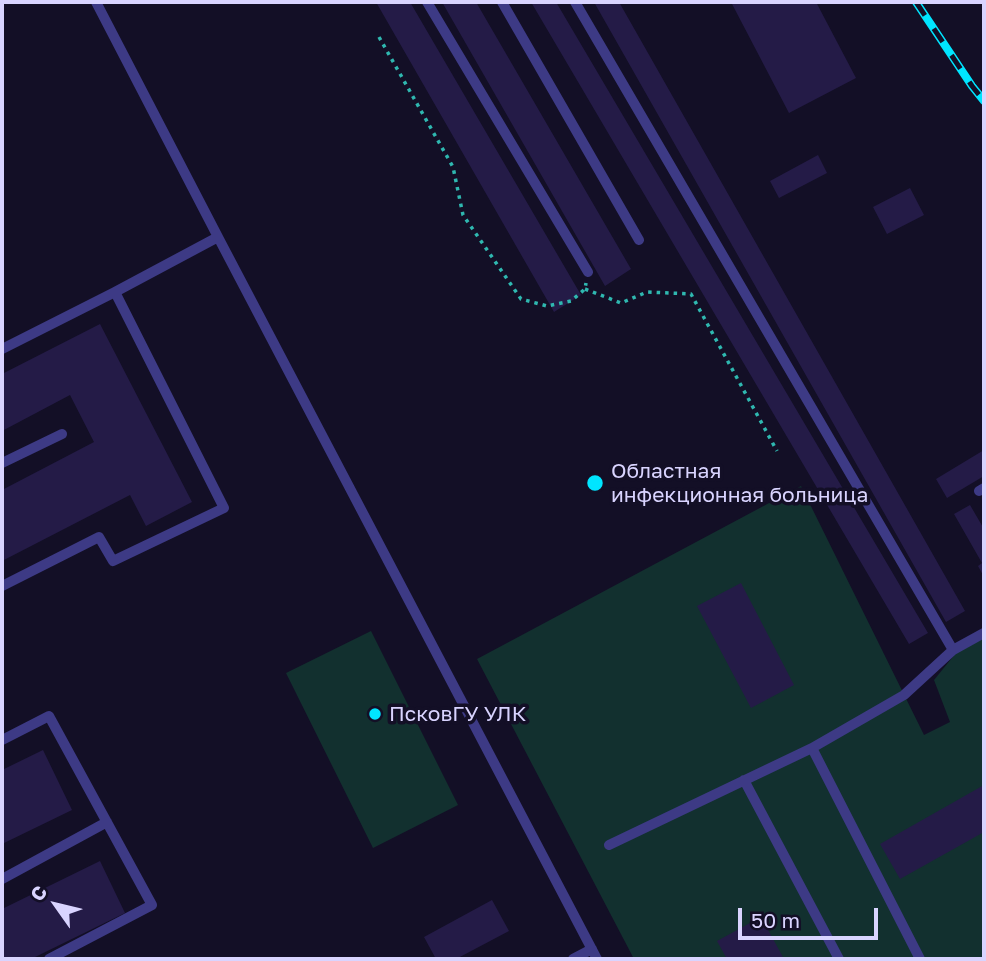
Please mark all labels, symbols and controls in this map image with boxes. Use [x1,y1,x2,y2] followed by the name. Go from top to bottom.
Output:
[611,458,868,508] place label: Областная инфекционная больница
[585,473,605,493] marker: Областная инфекционная больница
[389,701,526,727] place label: ПсковГУ УЛК
[367,706,383,722] marker: ПсковГУ УЛК
[21,870,91,940] north arrow
[25,881,51,905] text: С
[741,894,881,938] scale bar
[751,907,800,933] text: 50 m

